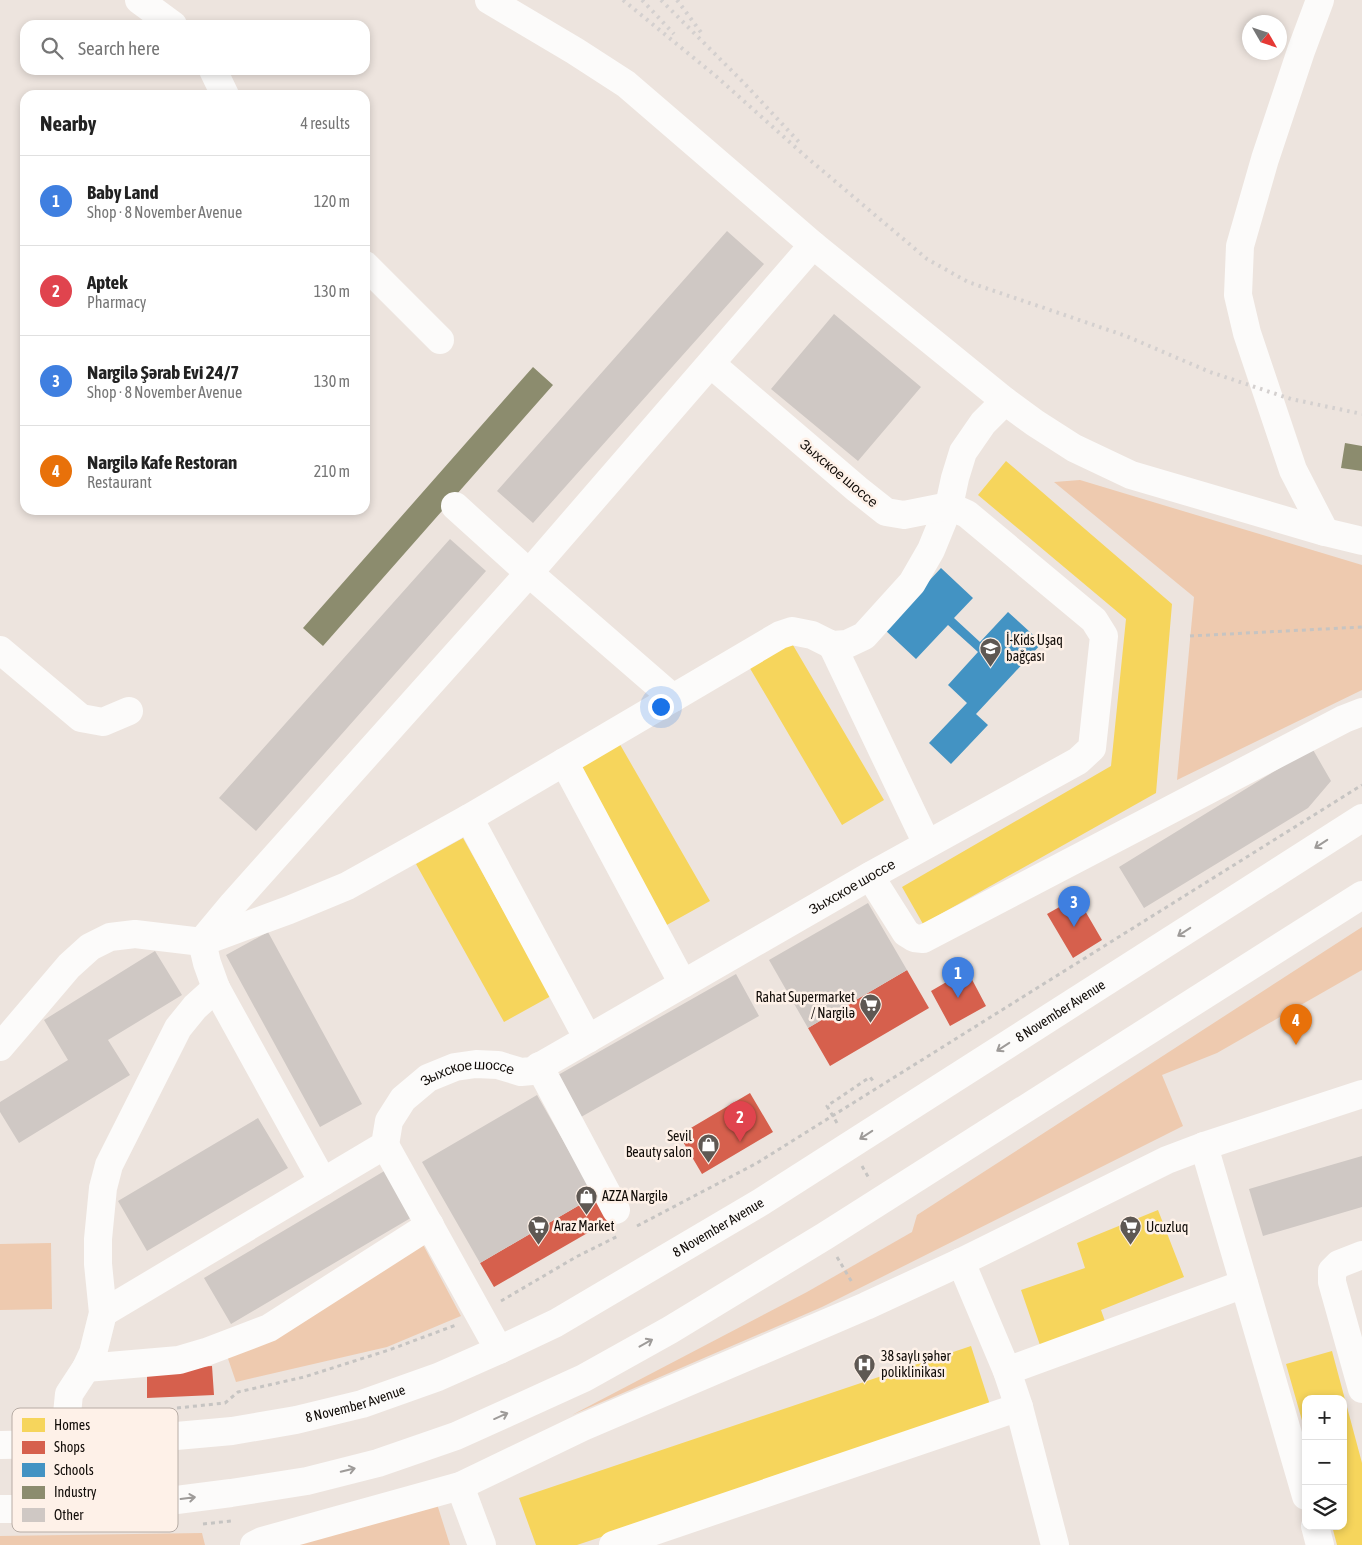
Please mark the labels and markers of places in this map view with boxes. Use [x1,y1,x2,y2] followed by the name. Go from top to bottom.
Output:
[1006,632,1063,664] place label: İ-Kids Uşaq bağçası
[978,636,1002,667] school or university icon: İ-Kids Uşaq bağçası
[1058,886,1090,927] pin: 3
[942,957,974,998] pin: 1
[755,989,855,1021] place label: Rahat Supermarket / Nargilə
[859,993,883,1024] supermarket icon: Rahat Supermarket / Nargilə
[1280,1004,1312,1045] pin: 4
[724,1101,756,1142] pin: 2
[626,1128,692,1160] place label: Sevil Beauty salon
[696,1132,720,1163] shop icon: Sevil Beauty salon
[574,1184,598,1215] shop icon: AZZA Nargilə
[602,1188,668,1204] place label: AZZA Nargilə
[526,1214,550,1245] supermarket icon: Araz Market
[1118,1215,1142,1246] supermarket icon: Ucuzluq
[554,1218,614,1234] place label: Araz Market
[1146,1219,1188,1235] place label: Ucuzluq
[881,1348,952,1380] place label: 38 saylı şəhər poliklinikası
[853,1352,877,1383] hospital icon: 38 saylı şəhər poliklinikası

